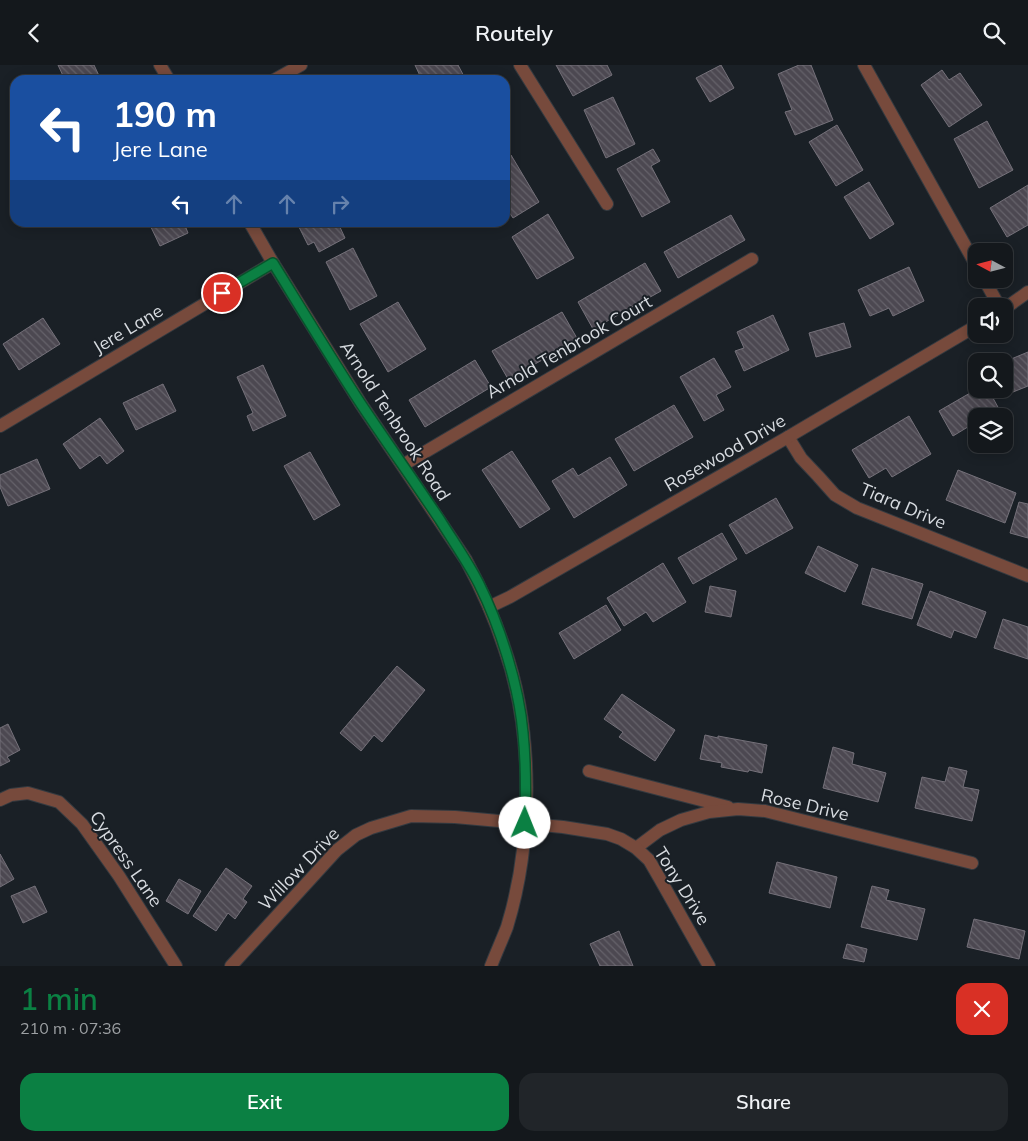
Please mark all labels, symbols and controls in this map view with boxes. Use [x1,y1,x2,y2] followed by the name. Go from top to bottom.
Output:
[20,19,48,47] icon: back
[475,19,553,47] text: Routely
[980,19,1008,47] icon: search
[113,92,217,136] text: 190 m
[30,95,95,160] icon: left
[113,135,208,163] text: Jere Lane
[167,190,195,218] icon: left
[220,190,248,218] icon: ahead
[273,190,301,218] icon: ahead
[326,190,354,218] icon: right
[968,243,1012,287] north arrow
[968,243,1013,453] map controls
[201,272,243,314] pin
[208,279,236,307] icon: arrive
[482,290,656,403] street label: Arnold Tenbrook Court
[968,298,1013,343] button: sound
[89,299,167,358] street label: Jere Lane
[335,336,456,505] street label: Arnold Tenbrook Road
[968,353,1013,398] button: search
[968,408,1013,453] button: layers
[660,409,789,497] street label: Rosewood Drive
[857,477,950,534] street label: Tiara Drive
[759,783,851,826] street label: Rose Drive
[498,796,550,848] position arrow
[85,806,168,911] street label: Cypress Lane
[253,822,344,915] street label: Willow Drive
[649,842,715,929] street label: Tony Drive
[20,980,98,1018] text: 1 min
[956,983,1008,1035] button: close
[20,1018,121,1038] text: 210 m · 07:36
[20,1073,509,1131] button: Exit
[519,1073,1008,1131] button: Share

